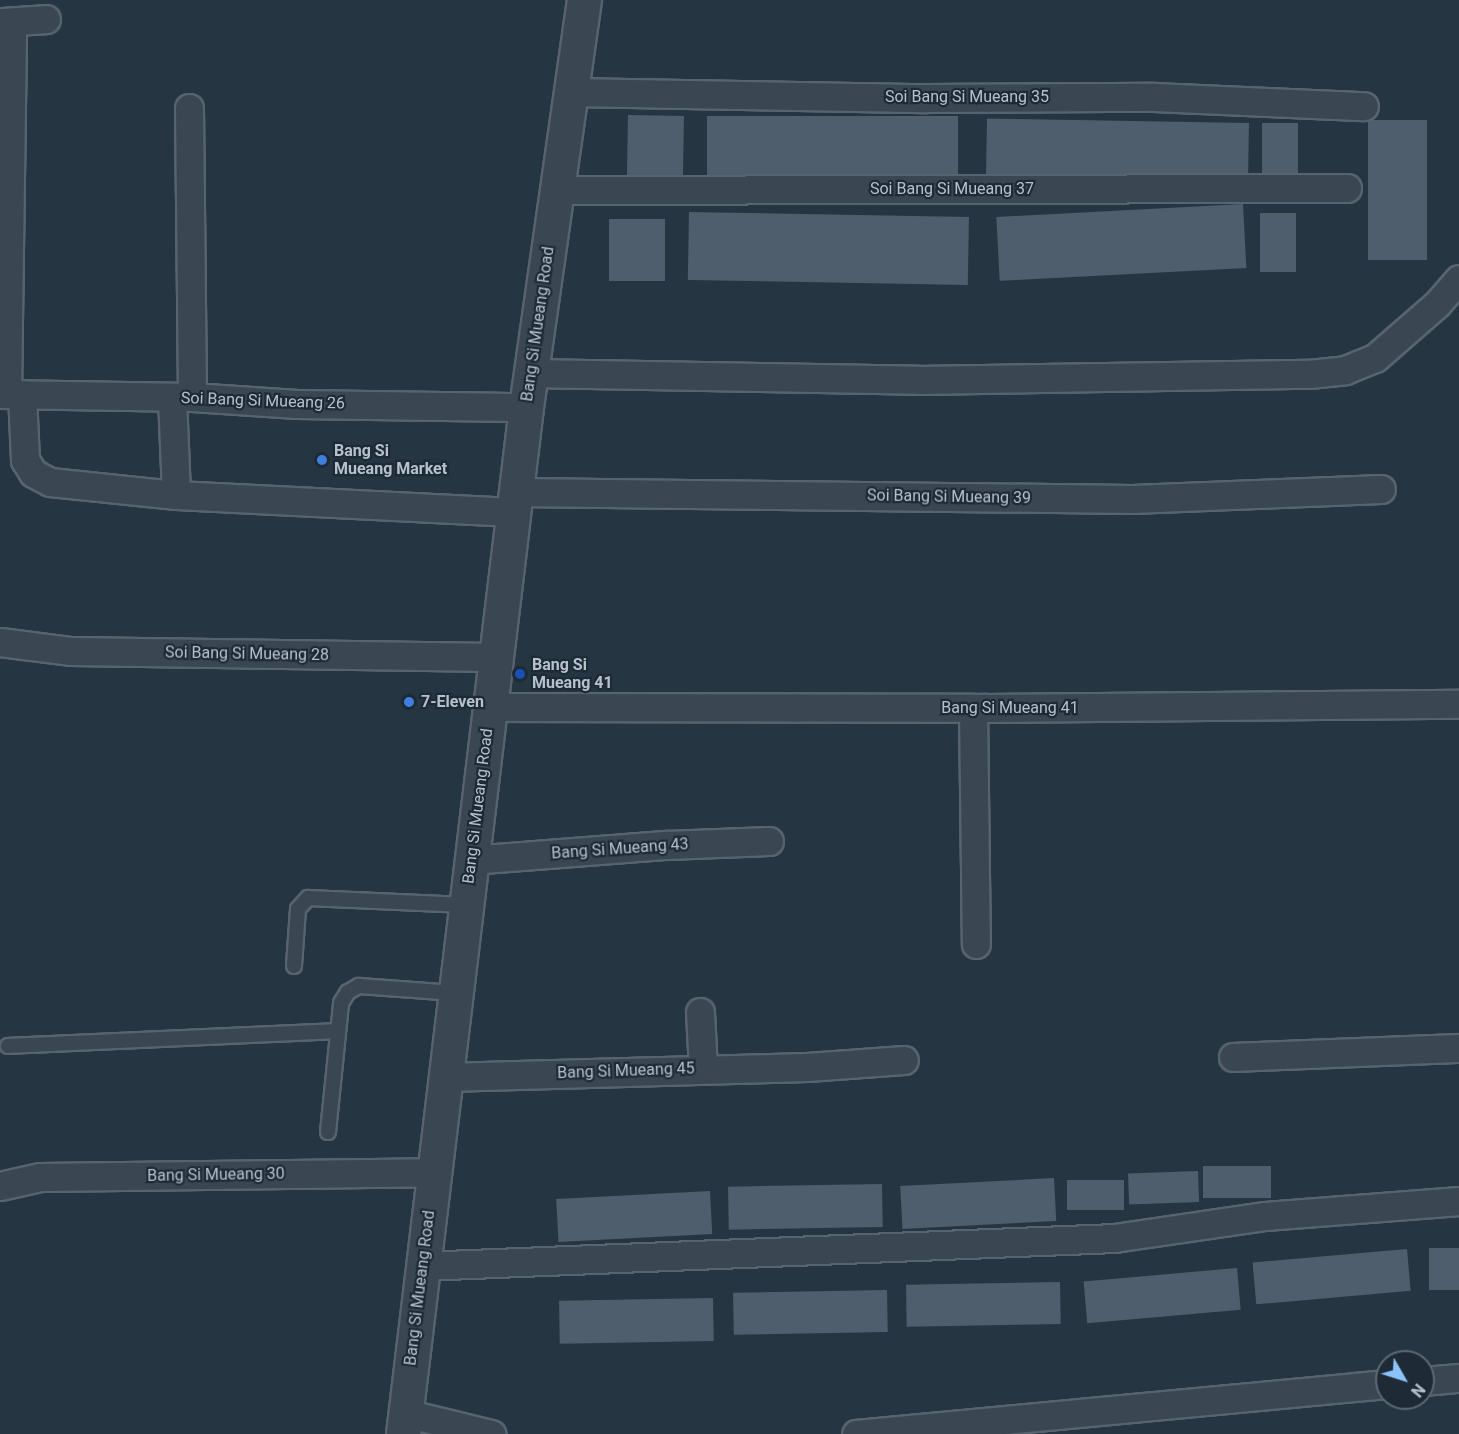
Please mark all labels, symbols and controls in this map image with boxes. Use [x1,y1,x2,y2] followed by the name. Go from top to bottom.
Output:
[885,87,1049,107] street label: Soi Bang Si Mueang 35
[870,179,1034,199] street label: Soi Bang Si Mueang 37
[518,245,558,403] street label: Bang Si Mueang Road
[181,389,345,413] street label: Soi Bang Si Mueang 26
[334,441,447,479] place label: Bang Si Mueang Market
[315,453,329,467] marker: Bang Si Mueang Market
[867,486,1031,508] street label: Soi Bang Si Mueang 39
[165,643,329,665] street label: Soi Bang Si Mueang 28
[532,655,613,693] place label: Bang Si Mueang 41
[513,667,527,681] marker: Bang Si Mueang 41
[421,692,484,712] place label: 7-Eleven
[402,695,416,709] marker: 7-Eleven
[941,698,1079,718] street label: Bang Si Mueang 41
[459,727,497,885] street label: Bang Si Mueang Road
[551,835,689,863] street label: Bang Si Mueang 43
[557,1059,695,1083] street label: Bang Si Mueang 45
[147,1164,285,1186] street label: Bang Si Mueang 30
[401,1209,439,1367] street label: Bang Si Mueang Road
[1375,1350,1435,1410] north arrow
[1407,1380,1429,1401] text: N

